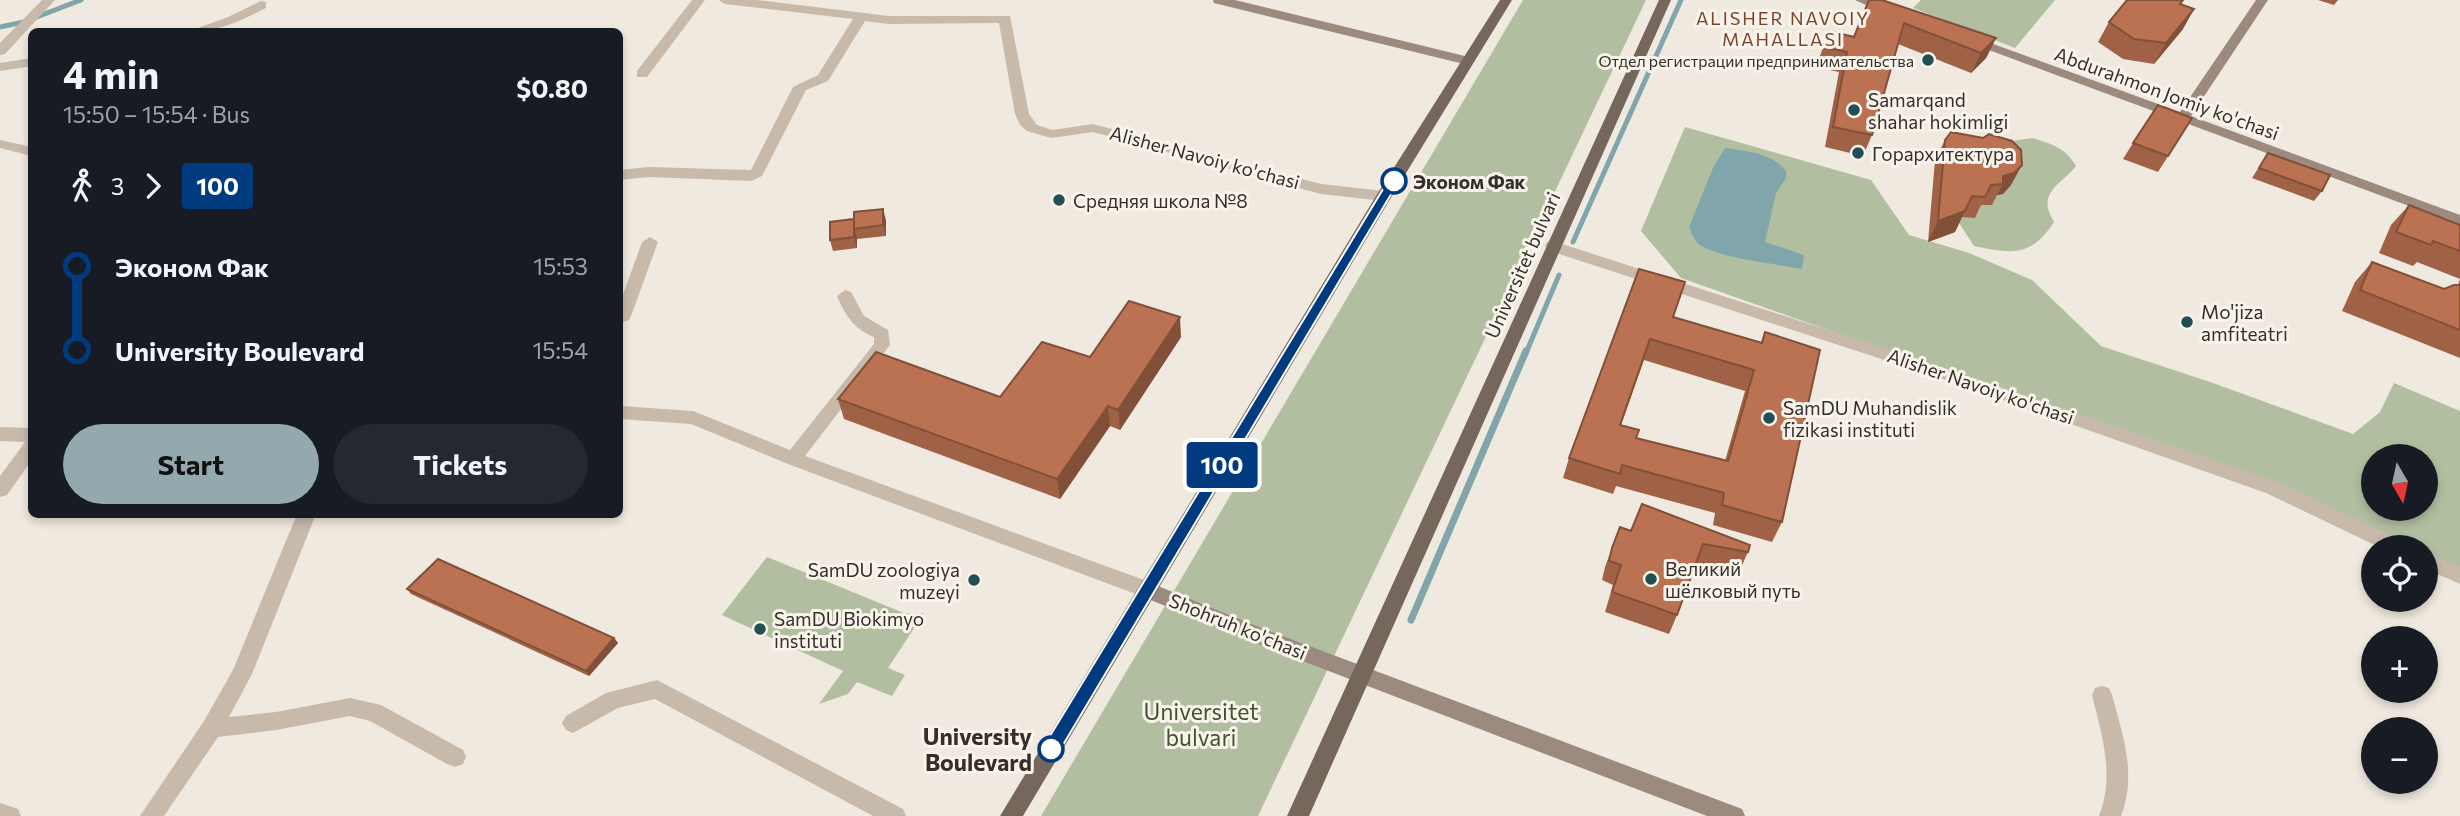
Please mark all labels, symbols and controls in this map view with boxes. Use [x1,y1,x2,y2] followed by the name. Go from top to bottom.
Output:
[1696,7,1870,50] district label: ALISHER NAVOIY MAHALLASI
[2052,42,2282,144] street label: Abdurahmon Jomiy ko'chasi
[63,50,159,97] text: 4 min
[1598,51,1914,70] place label: Отдел регистрации предпринимательства
[1920,52,1936,68] marker: Отдел регистрации предпринимательства
[516,72,588,103] text: $0.80
[1868,88,2008,133] place label: Samarqand shahar hokimligi
[63,100,250,128] text: 15:50 – 15:54 · Bus
[1846,102,1862,118] marker: Samarqand shahar hokimligi
[1108,121,1302,193] street label: Alisher Navoiy ko'chasi
[1872,142,2014,165] place label: Горархитектура
[1850,145,1866,161] marker: Горархитектура
[63,167,101,205] icon: walk
[134,167,172,205] icon: forward
[1381,168,1407,194] marker: Эконом Фак
[1413,170,1526,193] place label: Эконом Фак
[196,171,239,200] text: 100
[111,172,124,200] text: 3
[1479,188,1565,342] street label: Universitet bulvari
[1073,189,1248,212] place label: Средняя школа №8
[1051,192,1067,208] marker: Средняя школа №8
[115,251,269,282] text: Эконом Фак
[533,252,588,280] text: 15:53
[2201,300,2288,345] place label: Mo'jiza amfiteatri
[2179,314,2195,330] marker: Mo'jiza amfiteatri
[115,335,365,366] text: University Boulevard
[533,336,588,364] text: 15:54
[1885,343,2077,429] street label: Alisher Navoiy ko'chasi
[1783,396,1957,441] place label: SamDU Muhandislik fizikasi instituti
[1761,410,1777,426] marker: SamDU Muhandislik fizikasi instituti
[63,424,319,504] button: Start
[333,424,588,504] button: Tickets
[1182,442,1262,488] line badge: 100
[2361,444,2438,522] north arrow
[2361,444,2438,794] map controls
[1201,450,1243,479] text: 100
[2361,535,2438,612] button: locate
[1665,557,1801,602] place label: Великий шёлковый путь
[808,558,960,603] place label: SamDU zoologiya muzeyi
[1643,571,1659,587] marker: Великий шёлковый путь
[966,572,982,588] marker: SamDU zoologiya muzeyi
[1166,588,1310,664] street label: Shohruh ko'chasi
[774,607,924,652] place label: SamDU Biokimyo instituti
[752,621,768,637] marker: SamDU Biokimyo instituti
[2361,626,2438,703] button: +
[1143,697,1259,751] park label: Universitet bulvari
[2361,717,2438,794] button: −
[923,722,1032,776] place label: University Boulevard
[1038,736,1064,762] marker: University Boulevard

